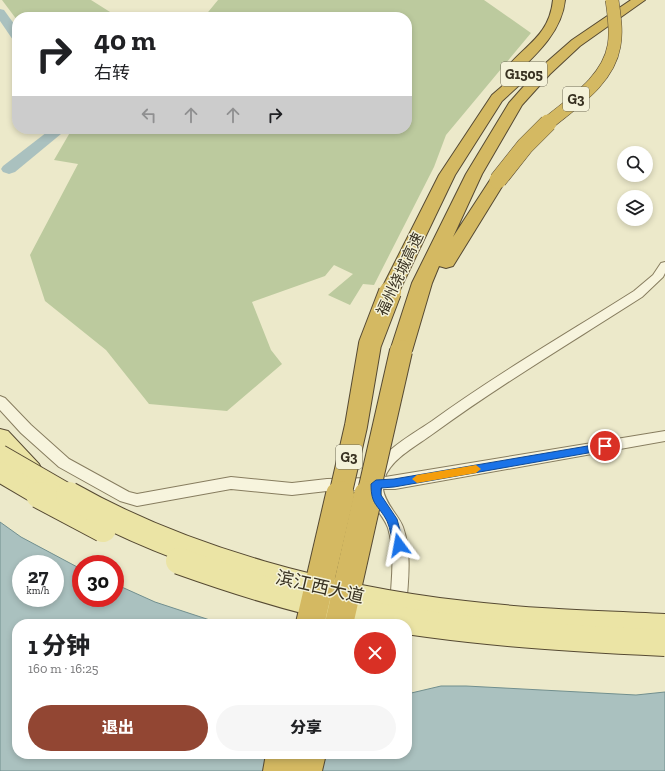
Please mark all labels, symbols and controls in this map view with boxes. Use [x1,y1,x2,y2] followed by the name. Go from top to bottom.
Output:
[94,24,156,57] text: 40 m
[28,28,80,80] icon: right
[94,62,130,84] text: 右转
[501,62,547,86] road number: G1505
[563,87,589,111] road number: G3
[138,104,160,126] icon: left
[180,104,202,126] icon: ahead
[222,104,244,126] icon: ahead
[264,104,286,126] icon: right
[617,146,653,226] map controls
[617,146,653,182] button: search
[617,190,653,226] button: layers
[373,229,427,319] street label: 福州绕城高速
[588,429,622,463] pin
[594,435,616,457] icon: arrive
[336,445,362,469] road number: G3
[378,524,420,566] position arrow
[72,555,124,607] speed limit sign: 30
[28,564,48,588] text: 27
[274,566,366,608] street label: 滨江西大道
[27,585,49,597] text: km/h
[28,631,90,660] text: 1 分钟
[354,632,396,674] button: close
[28,661,99,676] text: 160 m · 16:25
[28,705,208,751] button: 退出
[216,705,396,751] button: 分享

